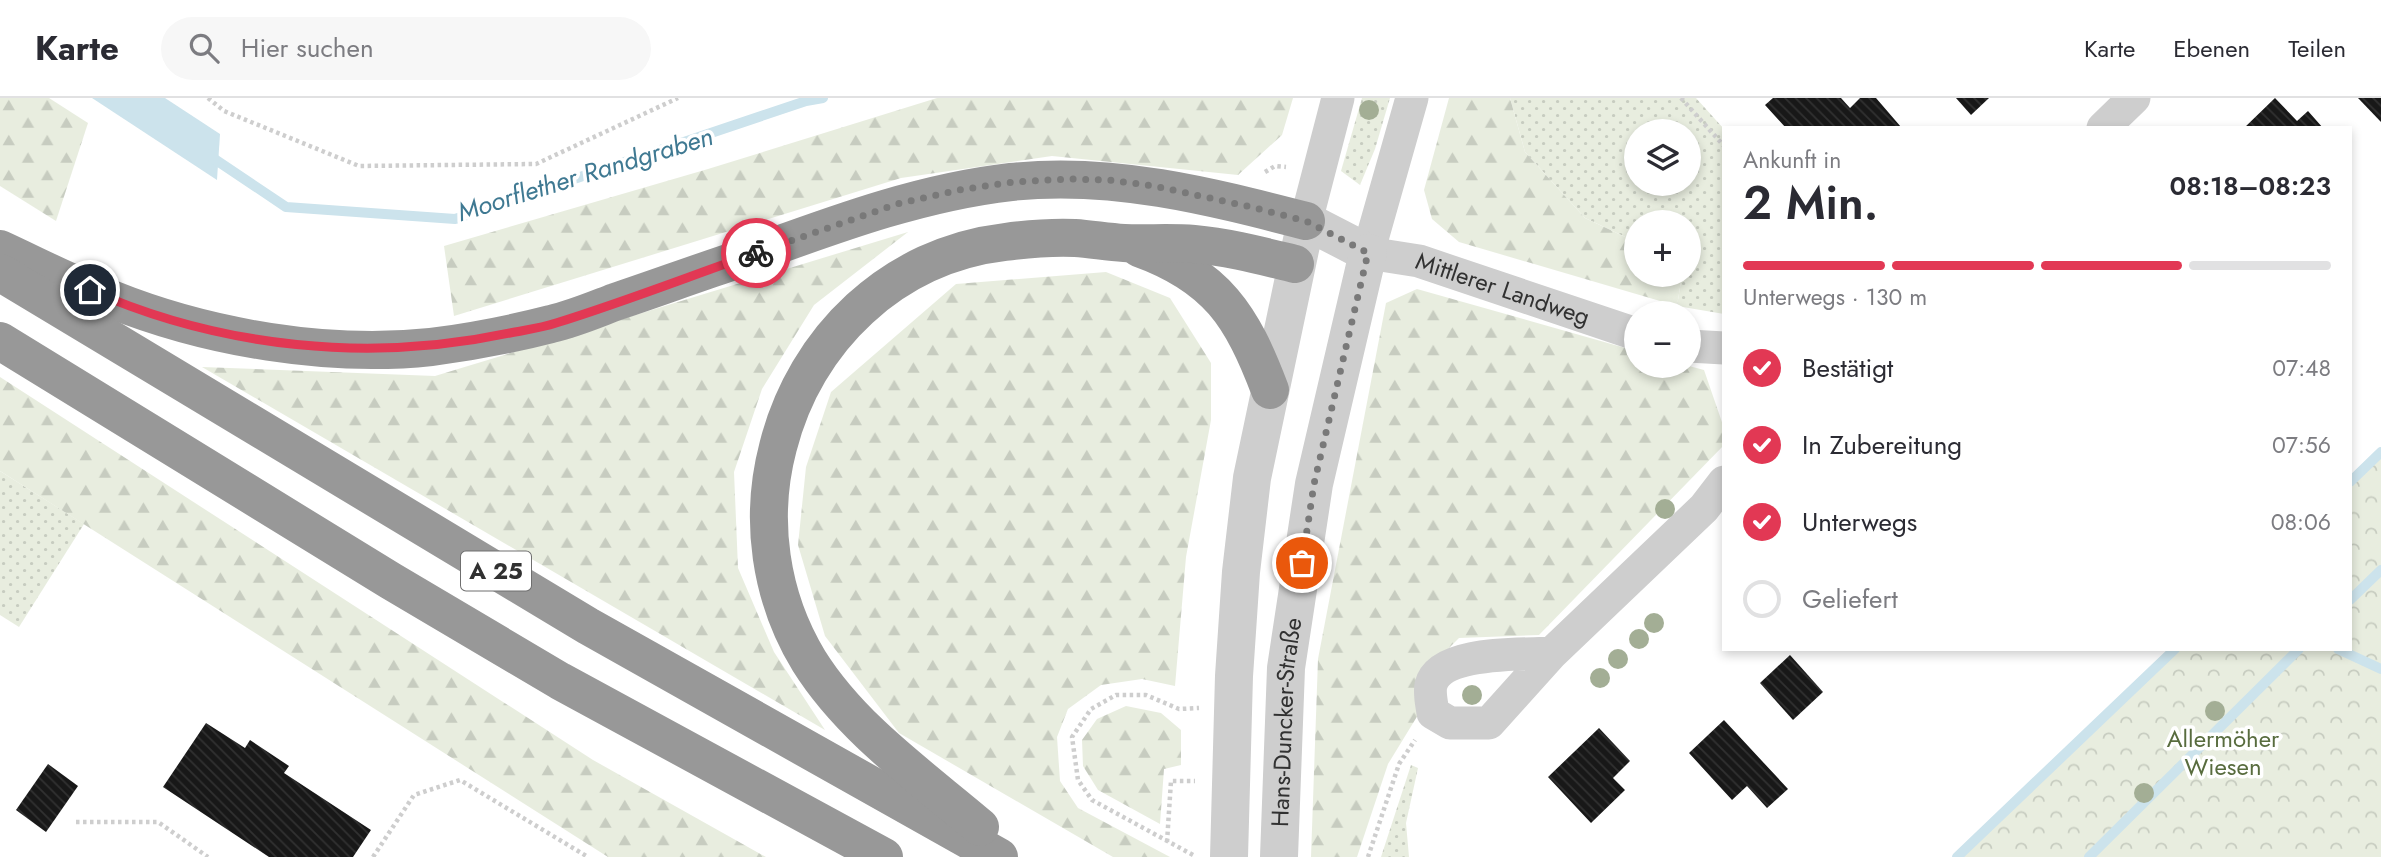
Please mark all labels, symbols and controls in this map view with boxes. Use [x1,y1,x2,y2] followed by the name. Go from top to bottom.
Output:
[161,17,651,80] search box
[35,25,119,72] text: Karte
[185,29,223,67] icon: search
[241,29,374,67] text: Hier suchen
[2084,31,2135,66] text: Karte
[2173,31,2250,66] text: Ebenen
[2288,31,2346,66] text: Teilen
[452,117,718,231] water label: Moorflether Randgraben
[1624,119,1701,378] map controls
[1624,119,1701,196] button: layers
[1743,143,1841,177] text: Ankunft in
[2170,167,2331,205] text: 08:18–08:23
[1743,170,1878,236] text: 2 Min.
[1624,210,1701,287] button: +
[721,218,791,288] courier
[737,234,775,272] icon: bike
[1411,243,1594,334] street label: Mittlerer Landweg
[60,260,120,320] pin
[71,271,109,309] icon: home
[1743,280,1927,314] text: Unterwegs · 130 m
[1624,301,1701,378] button: −
[1743,349,1781,387] icon: check
[1802,349,1893,387] text: Bestätigt
[2272,351,2331,385] text: 07:48
[1743,426,1781,464] icon: check
[1802,426,1962,464] text: In Zubereitung
[2272,428,2331,462] text: 07:56
[1743,503,1781,541] icon: check
[1802,503,1917,541] text: Unterwegs
[2271,505,2331,539] text: 08:06
[1272,533,1332,593] pin
[1283,544,1321,582] icon: bag
[461,551,531,590] road number: A 25
[1802,580,1898,618] text: Geliefert
[1262,615,1310,827] street label: Hans-Duncker-Straße
[2167,721,2280,784] park label: Allermöher Wiesen

